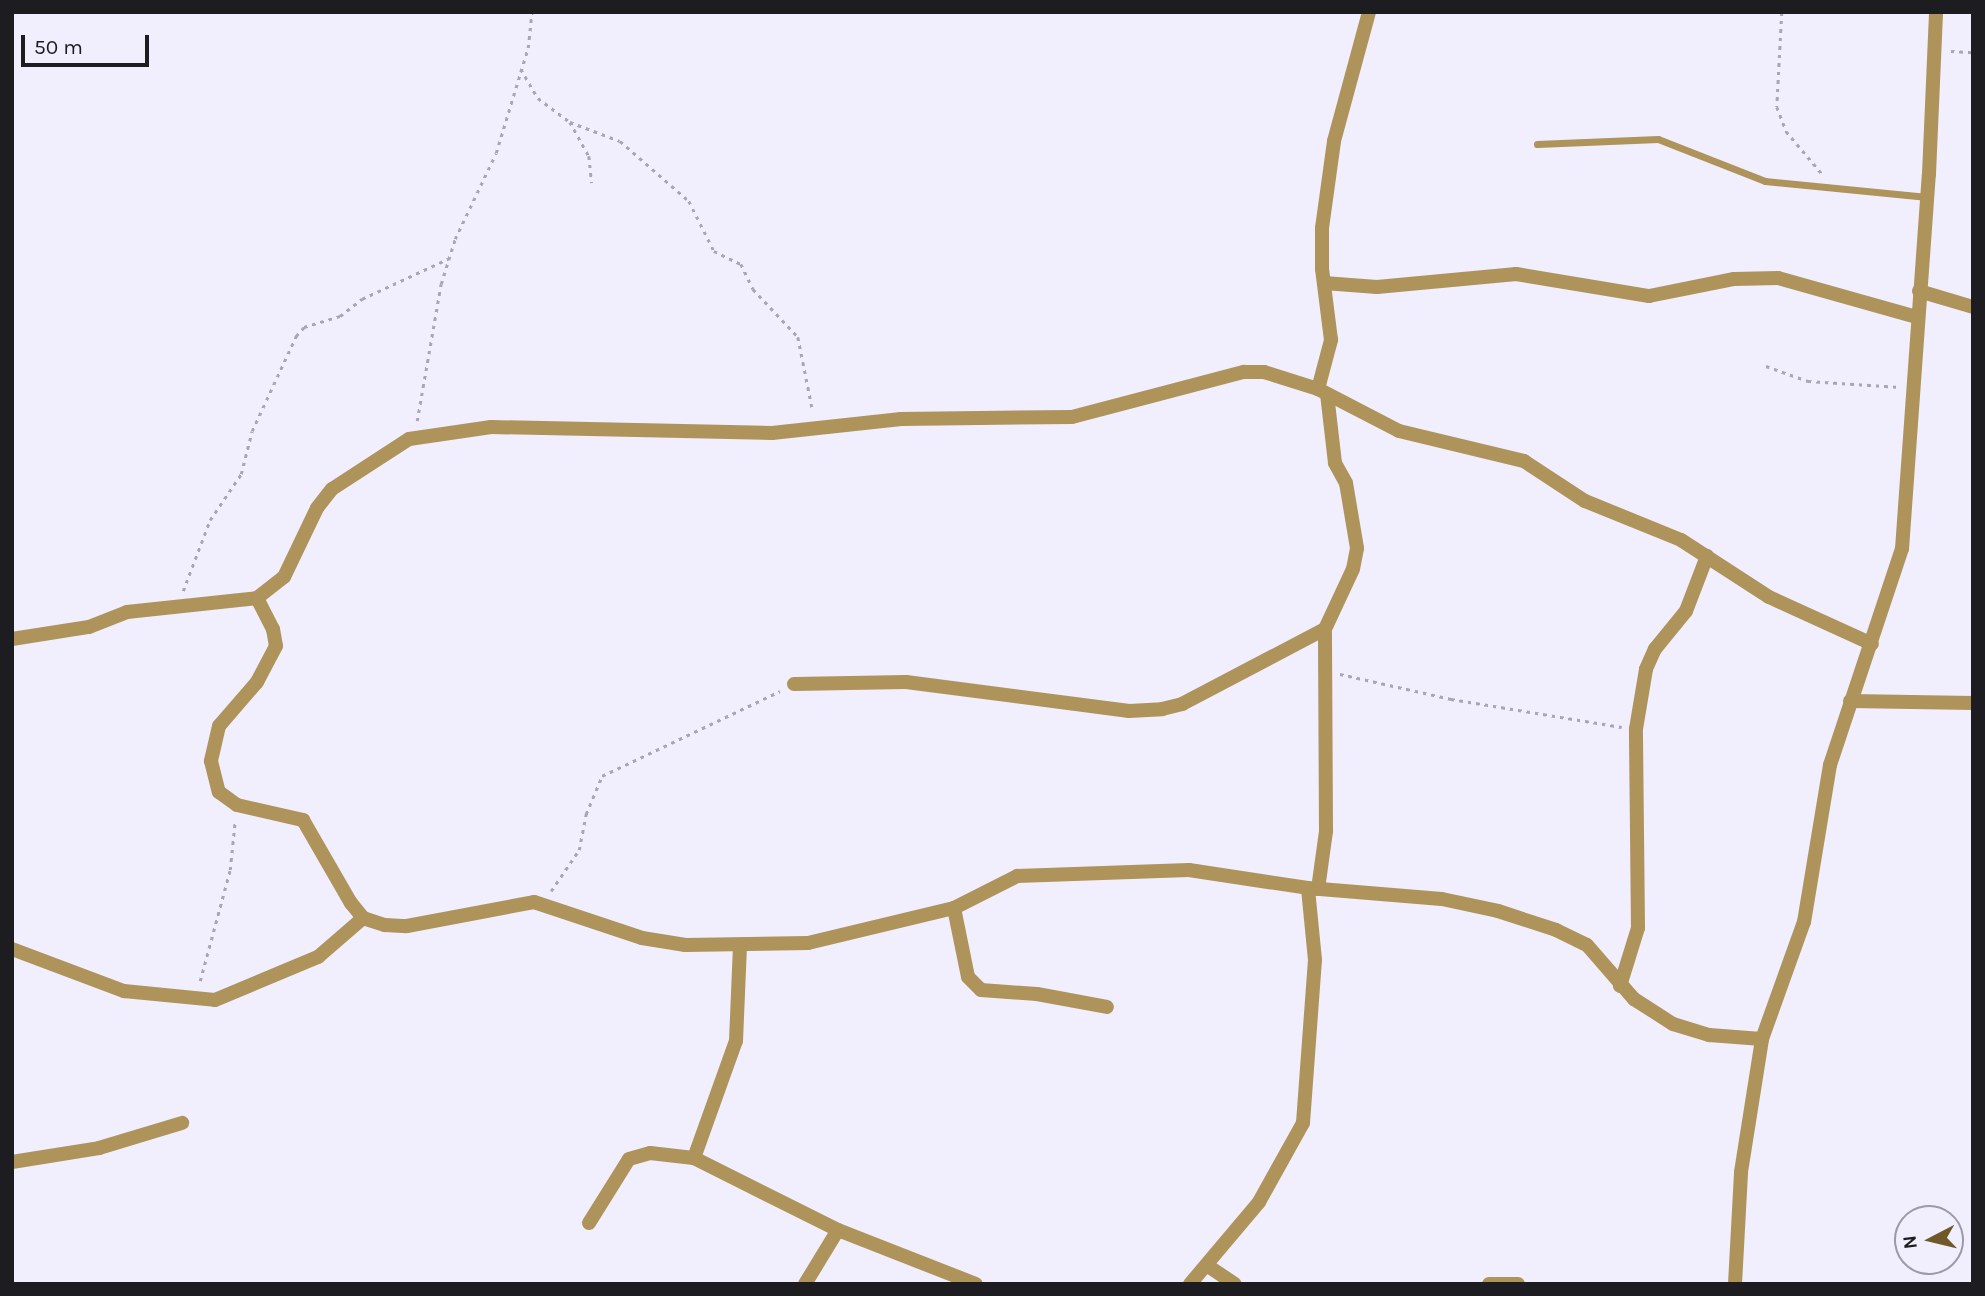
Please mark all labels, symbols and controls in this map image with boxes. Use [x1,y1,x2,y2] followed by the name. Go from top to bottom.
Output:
[24,21,152,65] scale bar
[34,35,83,59] text: 50 m
[1894,1205,1964,1275] north arrow
[1898,1234,1922,1250] text: N

